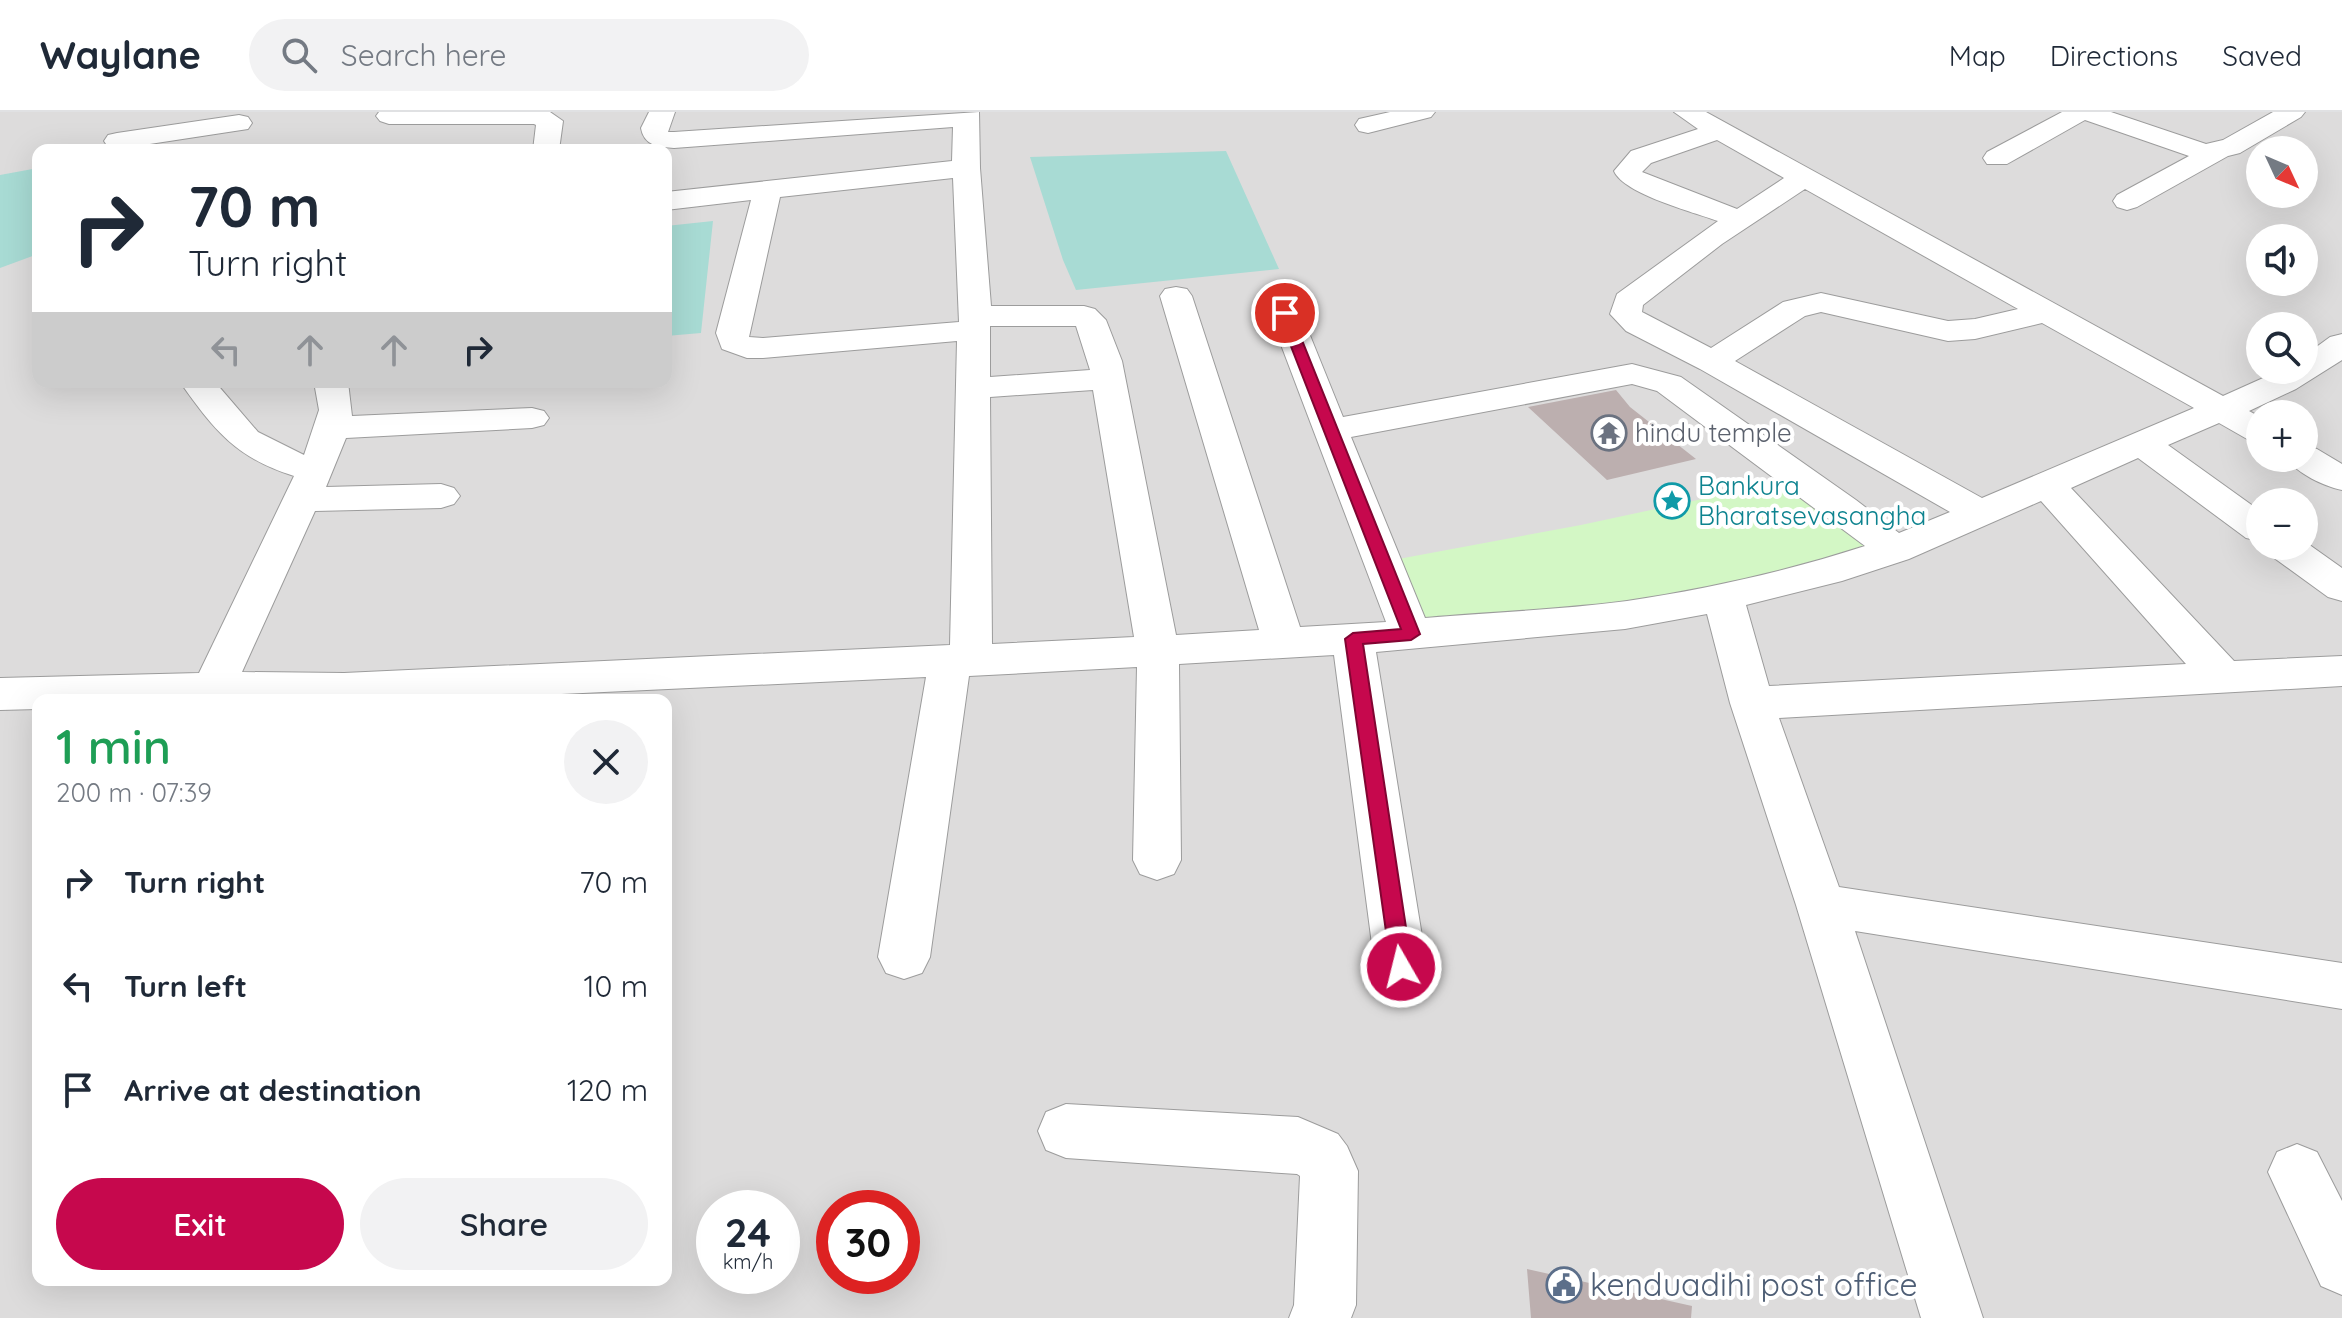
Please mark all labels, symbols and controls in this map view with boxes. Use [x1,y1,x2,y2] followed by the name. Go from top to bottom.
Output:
[249,19,809,91] search box
[40,31,201,79] text: Waylane
[277,33,321,77] icon: search
[341,36,506,74] text: Search here
[1949,38,2006,73] text: Map
[2050,38,2178,73] text: Directions
[2222,38,2302,73] text: Saved
[2246,136,2318,208] north arrow
[2246,136,2318,560] map controls
[188,171,320,241] text: 70 m
[56,176,160,280] icon: right
[2246,224,2318,296] button: sound
[188,240,347,285] text: Turn right
[1251,279,1319,347] pin
[1263,291,1307,335] icon: arrive
[2246,312,2318,384] button: search
[204,328,248,372] icon: left
[288,328,332,372] icon: ahead
[372,328,416,372] icon: ahead
[456,328,500,372] icon: right
[2246,400,2318,472] button: +
[1590,414,1628,452] temple icon: hindu temple
[1635,416,1792,449] place label: hindu temple
[1698,469,1926,532] place label: Bankura Bharatsevasangha
[1653,482,1691,520] place icon: Bankura Bharatsevasangha
[2246,488,2318,560] button: −
[56,716,171,776] text: 1 min
[564,720,648,804] button: close
[56,776,212,809] text: 200 m · 07:39
[56,860,100,904] icon: right
[124,863,265,901] text: Turn right
[579,863,648,901] text: 70 m
[1359,925,1443,1009] position arrow
[56,964,100,1008] icon: left
[124,967,247,1005] text: Turn left
[584,967,648,1005] text: 10 m
[56,1068,100,1112] icon: arrive
[124,1071,422,1109] text: Arrive at destination
[567,1071,648,1109] text: 120 m
[56,1178,344,1270] button: Exit
[360,1178,648,1270] button: Share
[816,1190,920,1294] speed limit sign: 30
[725,1207,771,1257] text: 24
[723,1249,773,1274] text: km/h
[1590,1264,1918,1304] place label: kenduadihi post office
[1545,1266,1583,1304] public building icon: kenduadihi post office

